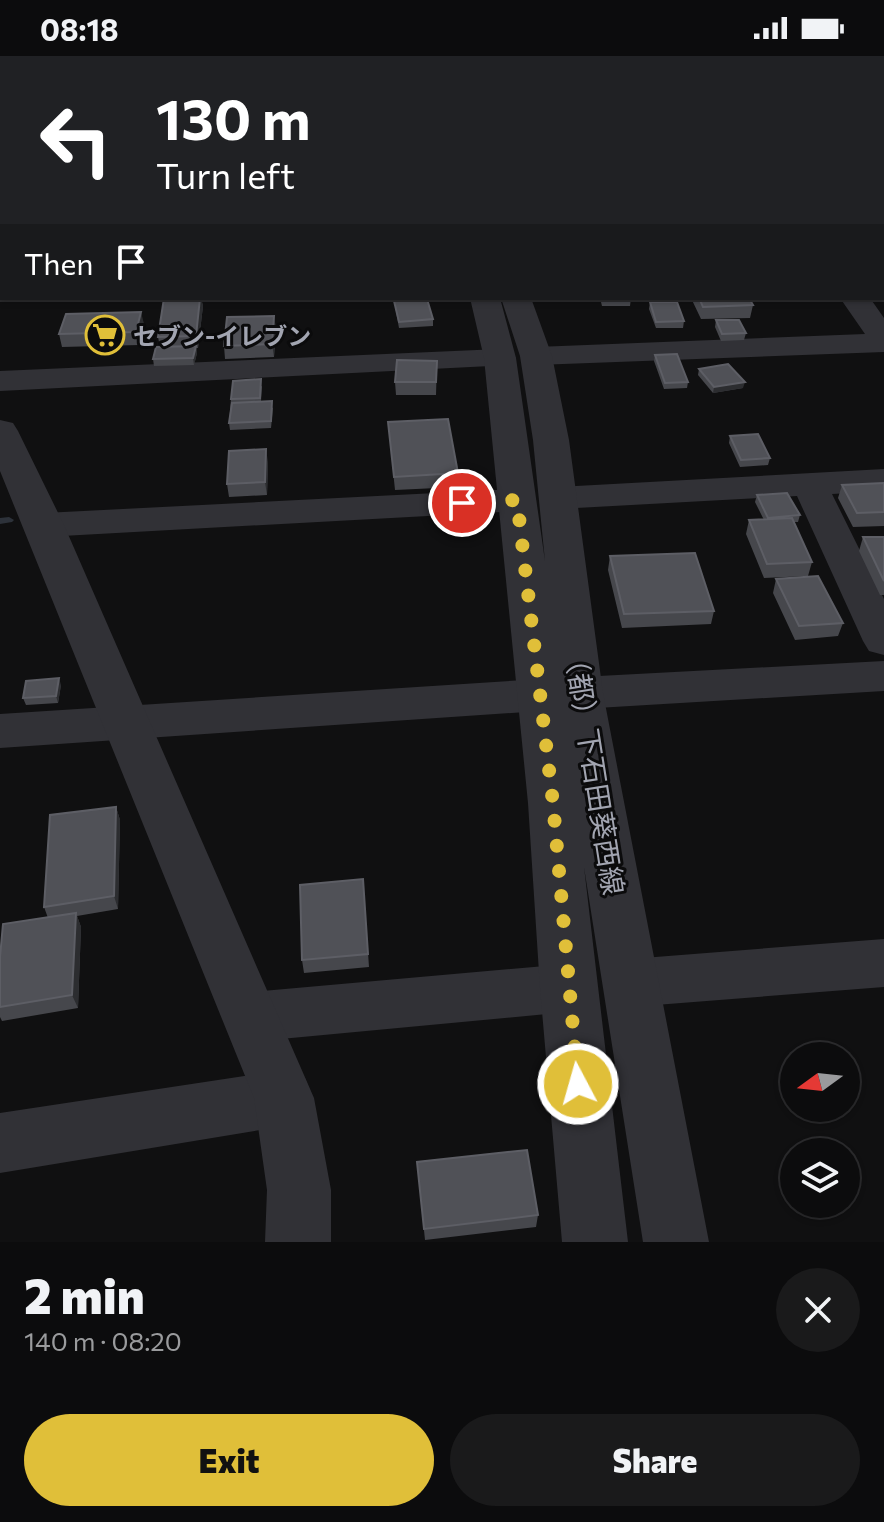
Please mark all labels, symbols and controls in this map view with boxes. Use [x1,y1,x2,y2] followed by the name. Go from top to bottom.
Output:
[40,10,119,47] text: 08:18
[156,83,311,152] text: 130 m
[24,88,128,192] icon: left
[156,152,295,196] text: Turn left
[109,240,153,284] icon: arrive
[24,244,93,281] text: Then
[84,314,126,356] supermarket icon: セブン-イレブン
[133,321,311,350] place label: セブン-イレブン
[428,469,496,537] pin
[440,481,484,525] icon: arrive
[558,643,632,897] street label: （都）下石田葵西線
[536,1042,620,1126] position arrow
[780,1042,860,1122] north arrow
[780,1042,860,1218] map controls
[780,1138,860,1218] button: layers
[24,1265,145,1324] text: 2 min
[776,1268,860,1352] button: close
[24,1325,182,1356] text: 140 m · 08:20
[24,1414,434,1506] button: Exit
[450,1414,860,1506] button: Share

